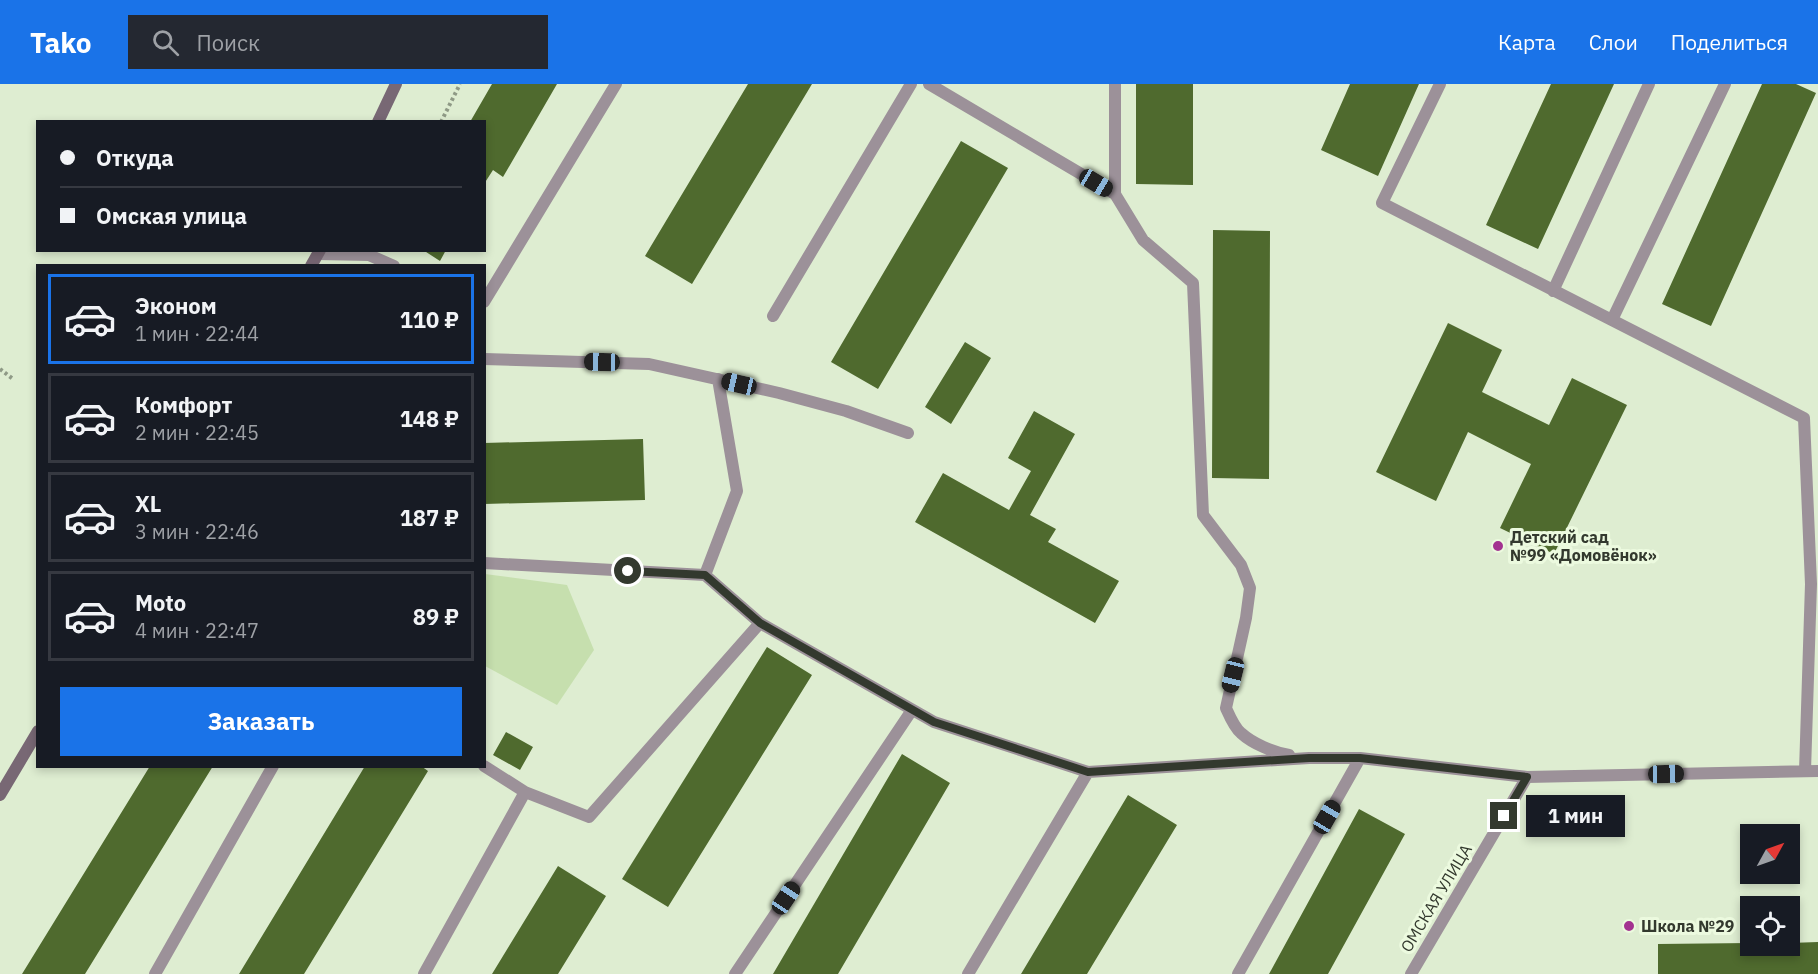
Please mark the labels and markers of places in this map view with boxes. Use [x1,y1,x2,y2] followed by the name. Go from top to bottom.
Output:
[1510,527,1657,565] place label: Детский сад №99 «Домовёнок»
[1491,539,1505,553] marker: Детский сад №99 «Домовёнок»
[1641,916,1734,936] place label: Школа №29
[1622,919,1636,933] marker: Школа №29

